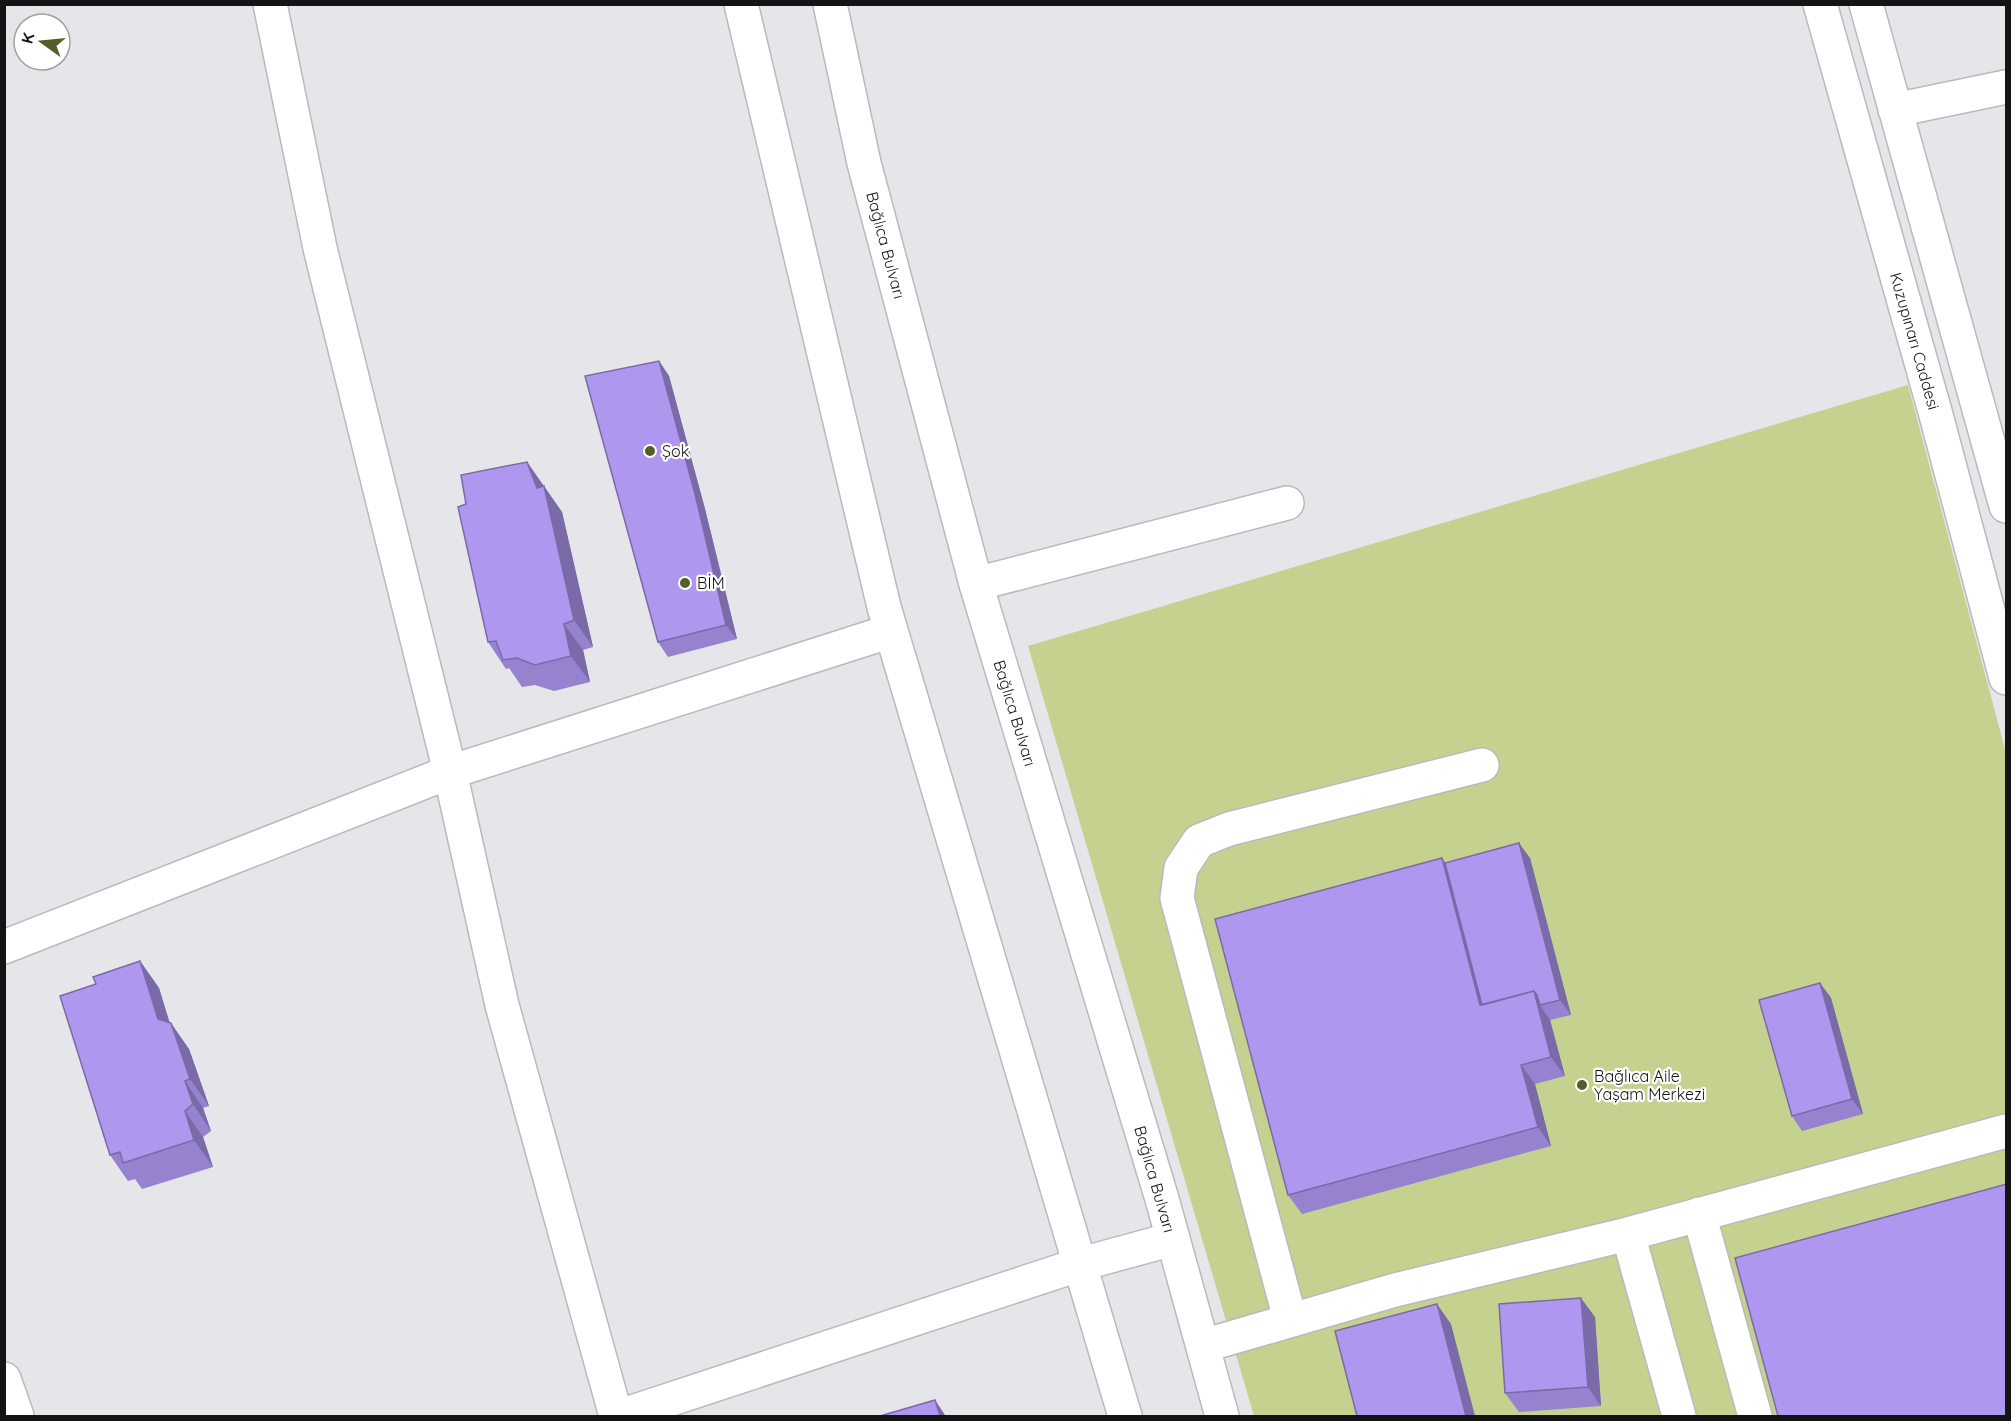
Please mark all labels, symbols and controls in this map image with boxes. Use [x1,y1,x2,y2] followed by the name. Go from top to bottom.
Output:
[12,12,72,72] north arrow
[16,30,39,46] text: K
[862,189,910,301] street label: Bağlıca Bulvarı
[1886,270,1944,412] street label: Kuzupınarı Caddesi
[662,441,689,461] place label: Şok
[643,444,657,458] marker: Şok
[697,573,725,593] place label: BİM
[678,576,692,590] marker: BİM
[989,657,1041,769] street label: Bağlıca Bulvarı
[1594,1066,1705,1104] place label: Bağlıca Aile Yaşam Merkezi
[1575,1078,1589,1092] marker: Bağlıca Aile Yaşam Merkezi
[1130,1123,1180,1235] street label: Bağlıca Bulvarı

